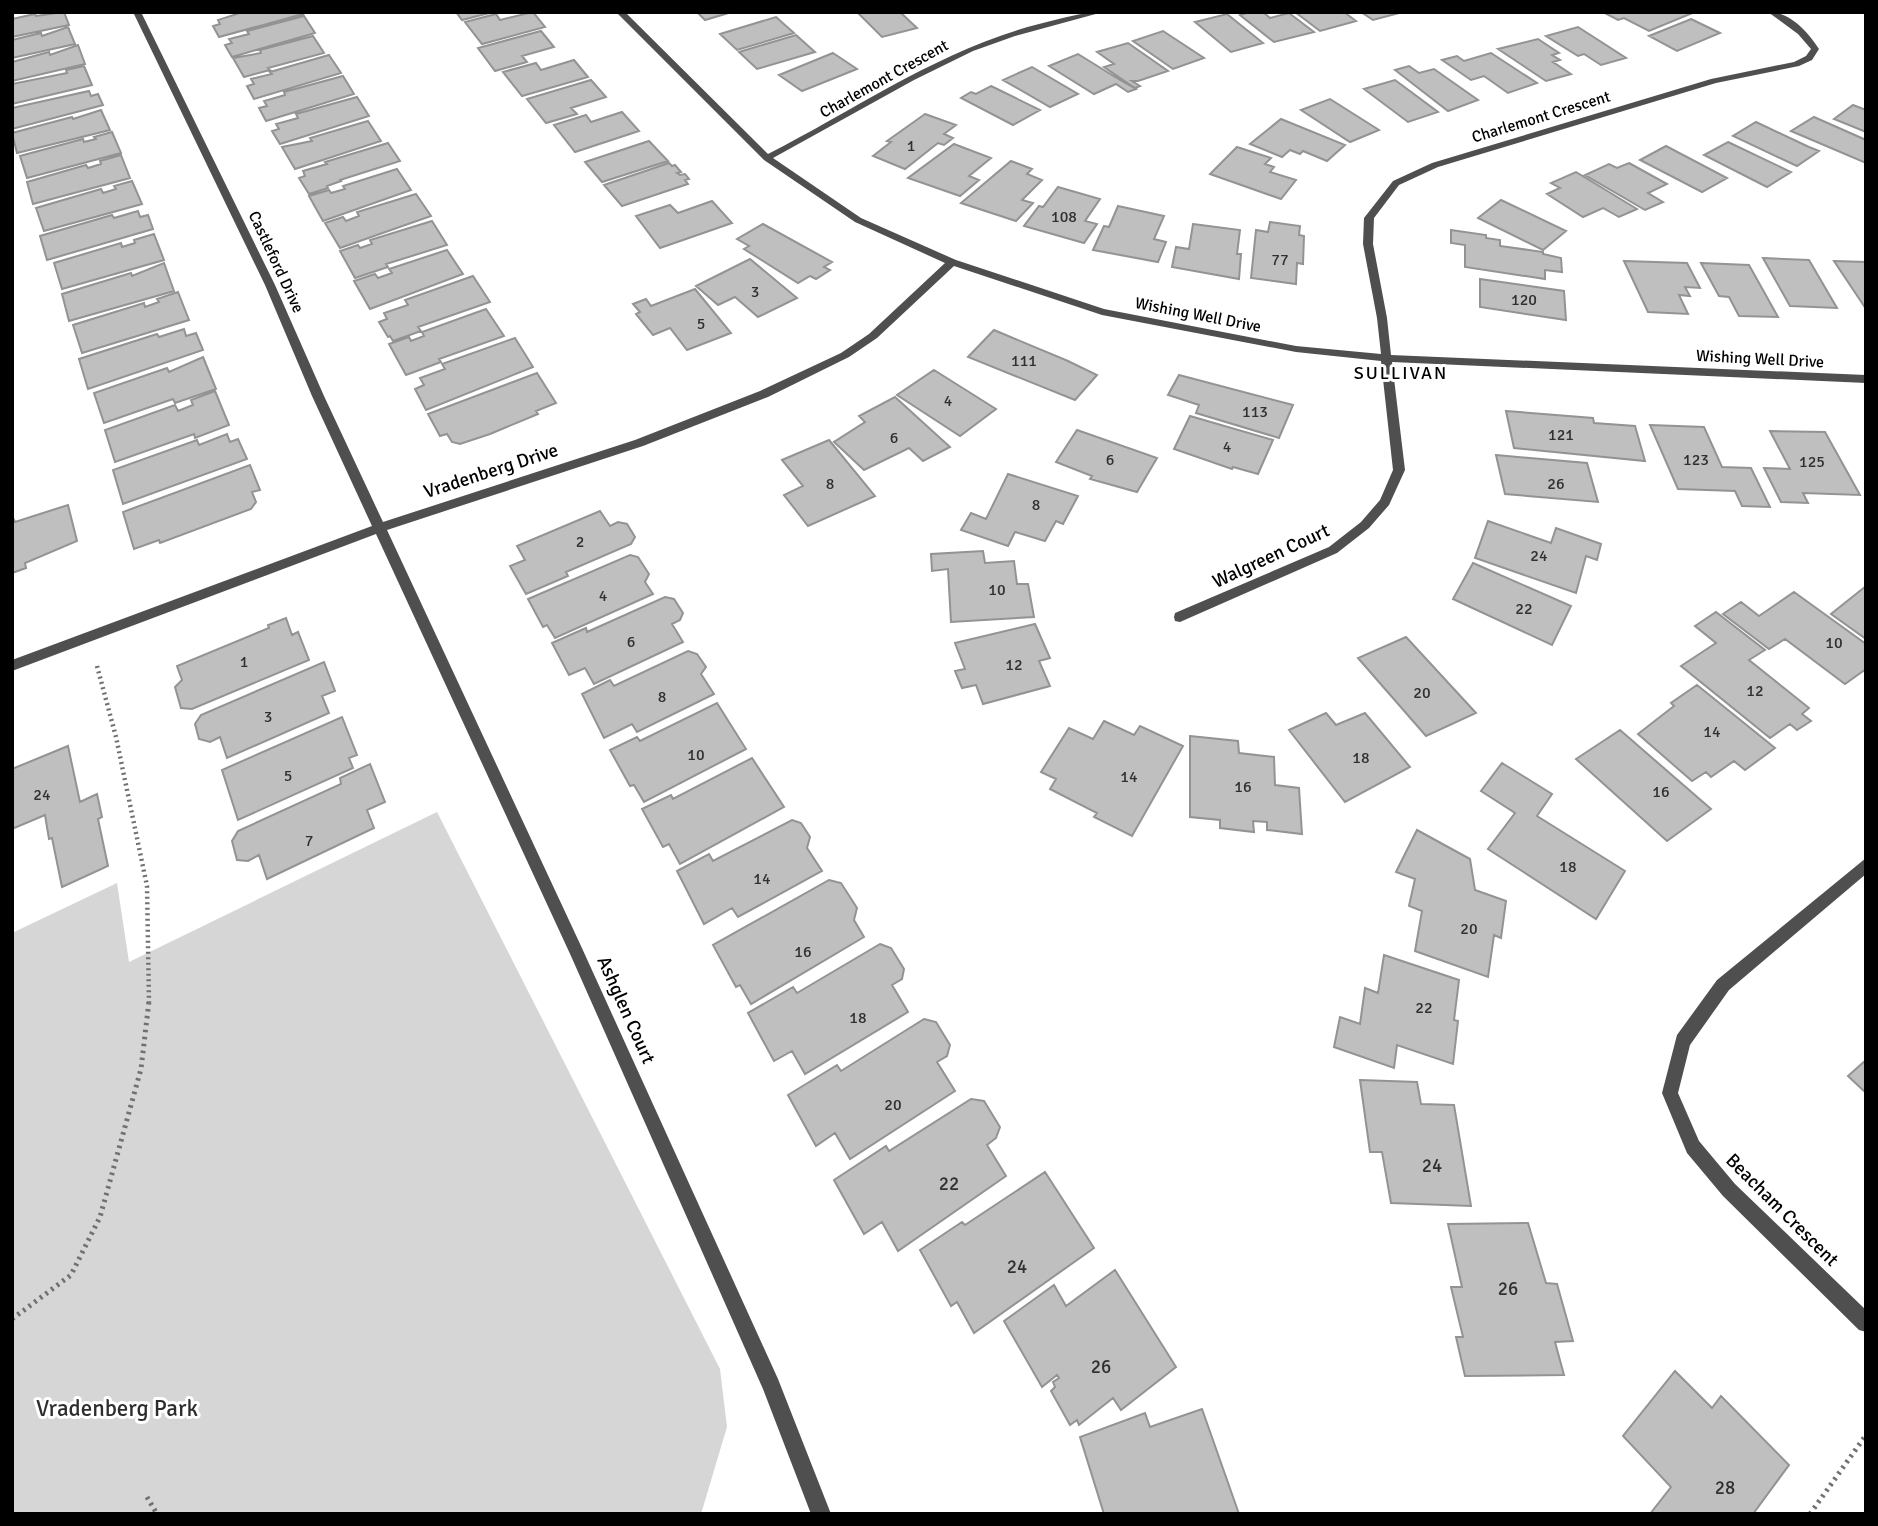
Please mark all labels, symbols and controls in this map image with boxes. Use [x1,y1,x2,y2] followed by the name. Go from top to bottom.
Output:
[816,35,952,123] street label: Charlemont Crescent
[1469,86,1613,148] street label: Charlemont Crescent
[907,136,915,156] house number: 1
[1051,207,1077,227] house number: 108
[244,208,308,316] street label: Castleford Drive
[1271,250,1289,270] house number: 77
[751,282,759,302] house number: 3
[1511,290,1537,310] house number: 120
[1133,293,1263,337] street label: Wishing Well Drive
[697,314,705,334] house number: 5
[1695,346,1825,372] street label: Wishing Well Drive
[1011,351,1037,371] house number: 111
[1354,362,1448,384] district label: SULLIVAN
[944,391,953,411] house number: 4
[1242,402,1268,422] house number: 113
[1548,425,1574,445] house number: 121
[890,428,898,448] house number: 6
[1223,437,1232,457] house number: 4
[421,438,561,504] street label: Vradenberg Drive
[1106,450,1114,470] house number: 6
[1683,450,1709,470] house number: 123
[1799,452,1825,472] house number: 125
[826,474,834,494] house number: 8
[1547,474,1565,494] house number: 26
[1032,495,1040,515] house number: 8
[1209,518,1334,594] street label: Walgreen Court
[576,532,584,552] house number: 2
[1530,546,1548,566] house number: 24
[988,580,1006,600] house number: 10
[599,586,608,606] house number: 4
[1515,599,1533,619] house number: 22
[627,632,635,652] house number: 6
[1825,633,1843,653] house number: 10
[240,652,248,672] house number: 1
[1005,655,1023,675] house number: 12
[1746,681,1764,701] house number: 12
[1413,683,1431,703] house number: 20
[658,687,666,707] house number: 8
[264,707,272,727] house number: 3
[1703,722,1721,742] house number: 14
[687,745,705,765] house number: 10
[1352,748,1370,768] house number: 18
[284,766,292,786] house number: 5
[1120,767,1138,787] house number: 14
[1234,777,1252,797] house number: 16
[1652,782,1670,802] house number: 16
[33,785,51,805] house number: 24
[305,831,313,851] house number: 7
[1559,857,1577,877] house number: 18
[753,869,771,889] house number: 14
[1460,919,1478,939] house number: 20
[794,942,812,962] house number: 16
[592,952,661,1068] street label: Ashglen Court
[1415,998,1433,1018] house number: 22
[849,1008,867,1028] house number: 18
[884,1095,902,1115] house number: 20
[1720,1148,1844,1272] street label: Beacham Crescent
[1422,1154,1442,1178] house number: 24
[939,1172,959,1196] house number: 22
[1007,1255,1027,1279] house number: 24
[1498,1277,1518,1301] house number: 26
[1091,1355,1111,1379] house number: 26
[36,1394,199,1423] park label: Vradenberg Park
[1715,1476,1735,1500] house number: 28

